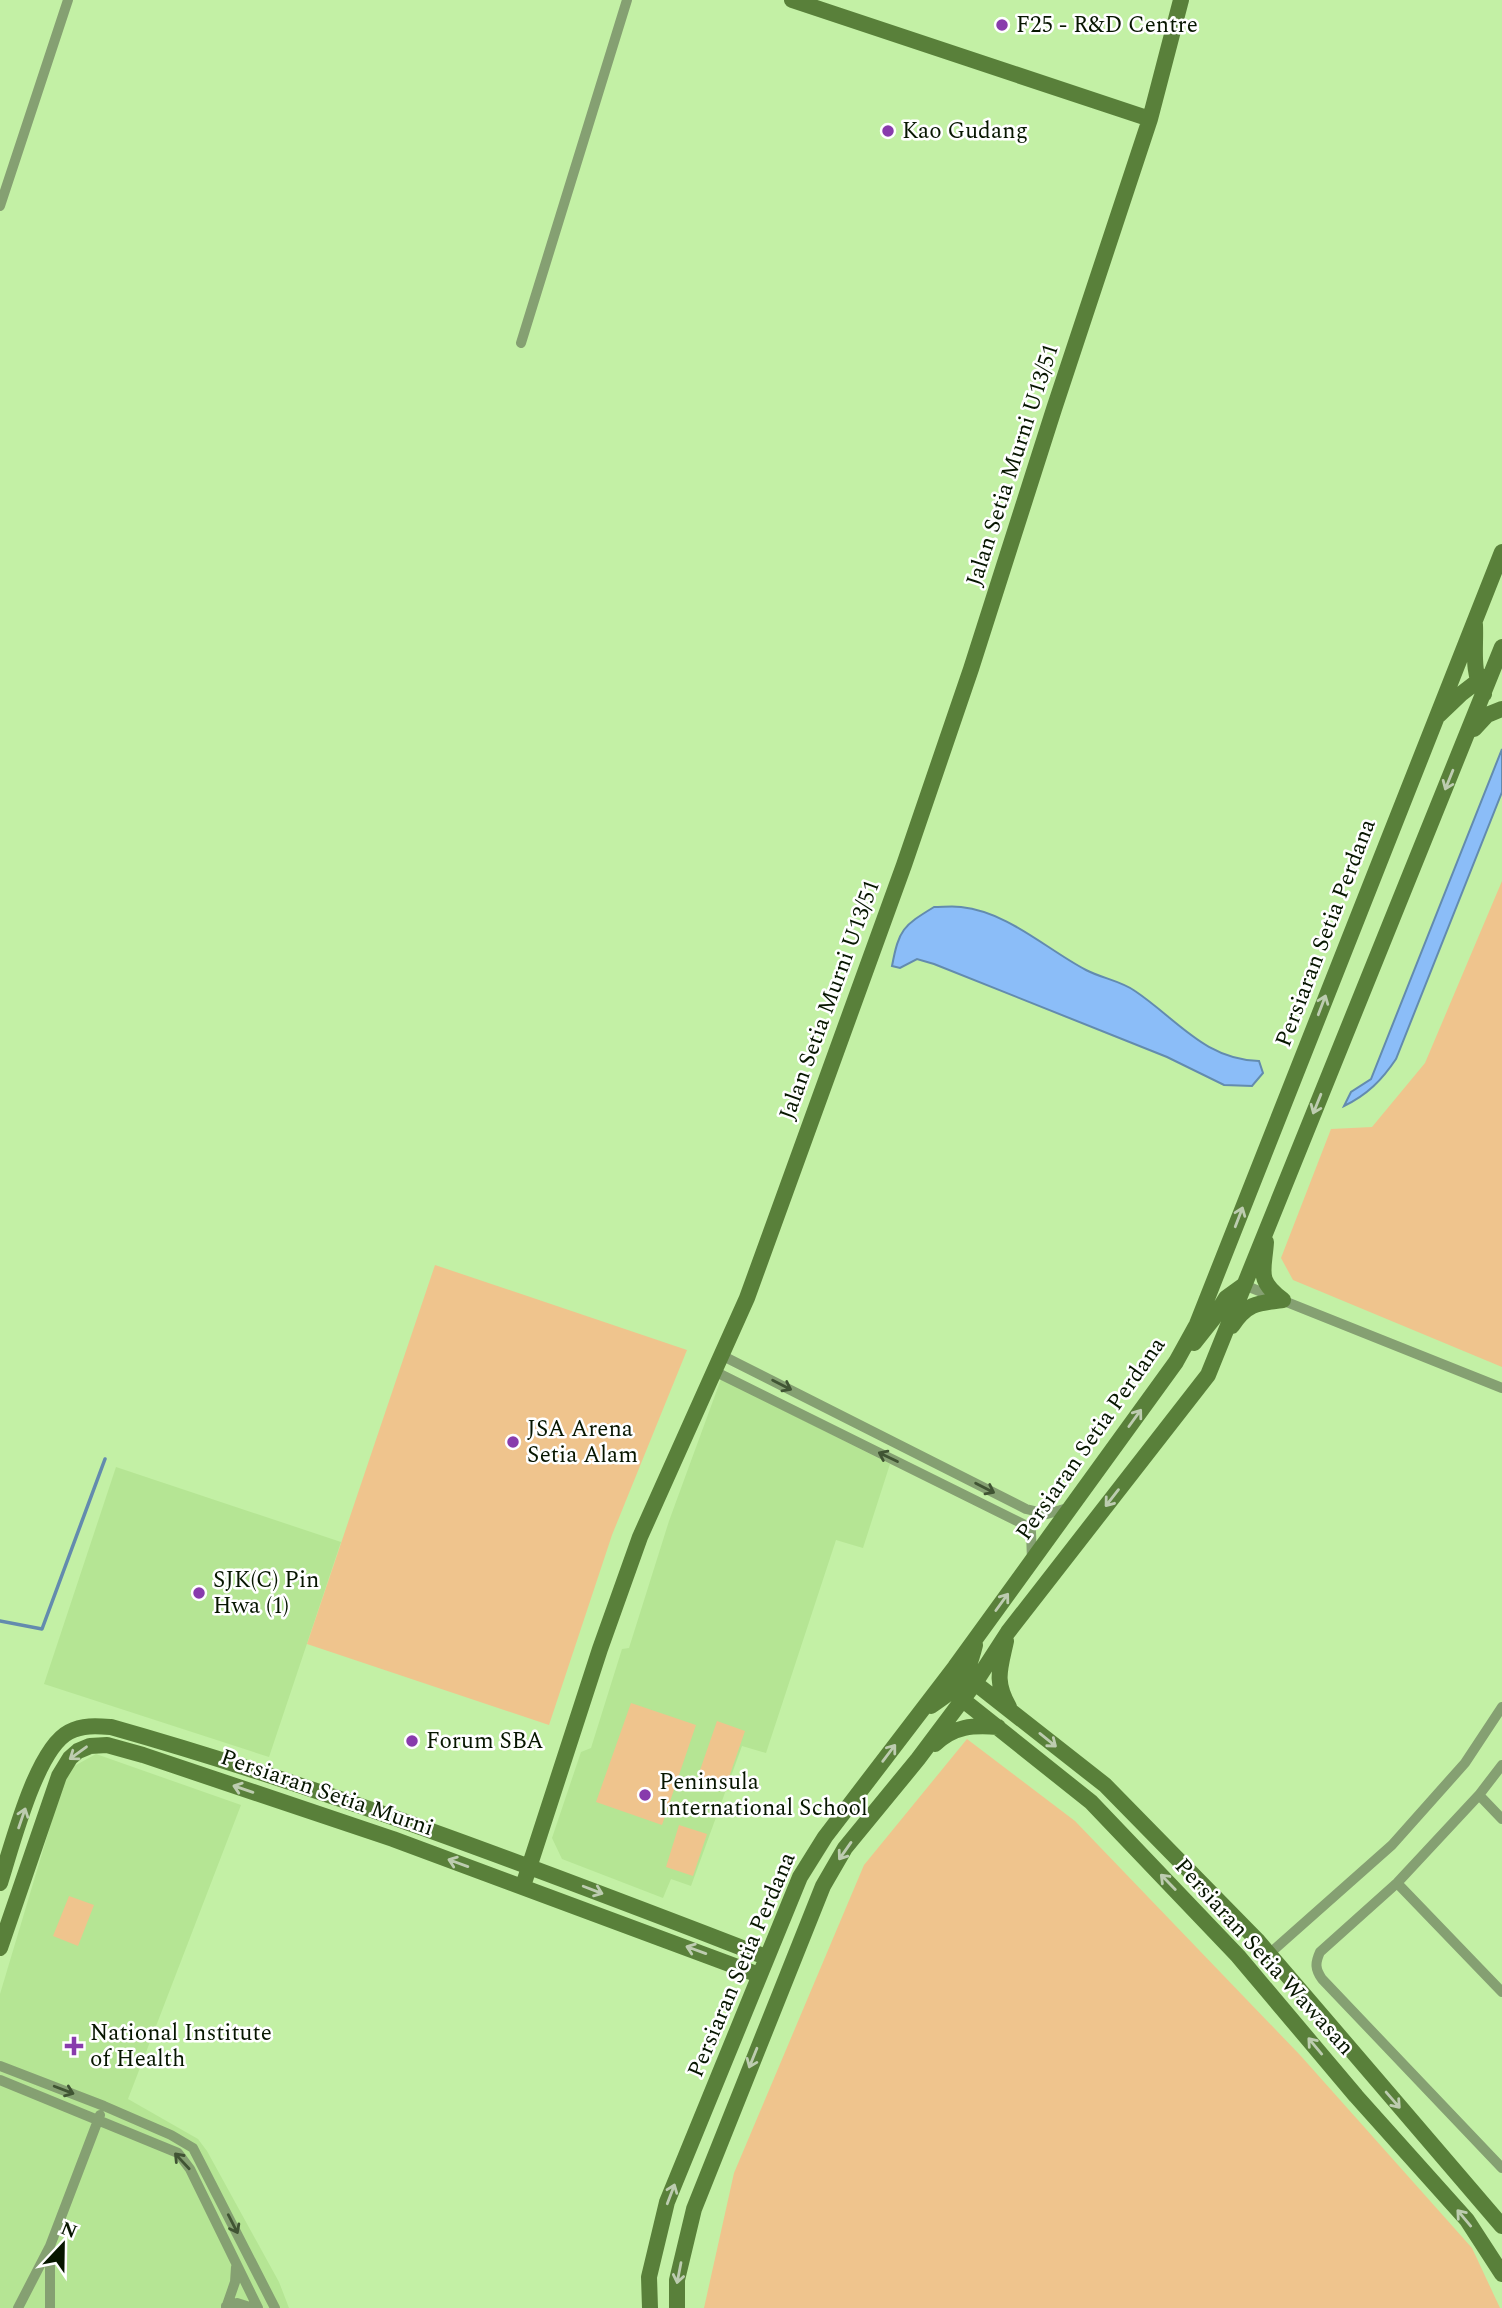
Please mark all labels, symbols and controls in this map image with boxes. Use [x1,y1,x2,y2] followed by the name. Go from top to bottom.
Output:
[1016,8,1198,43] place label: F25 - R&D Centre
[994,17,1010,33] marker: F25 - R&D Centre
[902,114,1028,149] place label: Kao Gudang
[880,123,896,139] marker: Kao Gudang
[957,339,1069,591] street label: Jalan Setia Murni U13/51
[1441,768,1454,790] one-way arrow
[1266,814,1386,1052] street label: Persiaran Setia Perdana
[770,875,890,1125] street label: Jalan Setia Murni U13/51
[1317,995,1330,1017] one-way arrow
[1310,1093,1323,1114] one-way arrow
[1234,1207,1247,1228] one-way arrow
[1007,1330,1175,1548] street label: Persiaran Setia Perdana
[771,1379,792,1393] one-way arrow
[1128,1409,1143,1428] one-way arrow
[527,1412,638,1473] place label: JSA Arena Setia Alam
[505,1434,521,1450] marker: JSA Arena Setia Alam
[878,1449,899,1463] one-way arrow
[974,1482,995,1496] one-way arrow
[1105,1488,1120,1507] one-way arrow
[213,1563,319,1624] place label: SJK(C) Pin Hwa (1)
[191,1585,207,1601] marker: SJK(C) Pin Hwa (1)
[995,1593,1009,1612] one-way arrow
[426,1724,544,1759] place label: Forum SBA
[1039,1732,1057,1748] one-way arrow
[404,1733,420,1749] marker: Forum SBA
[216,1740,438,1846] street label: Persiaran Setia Murni
[882,1744,897,1762] one-way arrow
[69,1745,88,1760] one-way arrow
[659,1765,868,1826] place label: Peninsula International School
[233,1782,255,1794] one-way arrow
[637,1787,653,1803] marker: Peninsula International School
[16,1807,29,1829] one-way arrow
[838,1841,852,1860] one-way arrow
[679,1847,805,2083] street label: Persiaran Setia Perdana
[1166,1850,1362,2064] street label: Persiaran Setia Wawasan
[448,1856,470,1868] one-way arrow
[1159,1874,1176,1891] one-way arrow
[581,1885,603,1897] one-way arrow
[685,1943,707,1956] one-way arrow
[90,2016,272,2077] place label: National Institute of Health
[64,2036,84,2056] marker: National Institute of Health
[1307,2038,1323,2056] one-way arrow
[746,2047,759,2069] one-way arrow
[52,2085,74,2098] one-way arrow
[1384,2091,1401,2108] one-way arrow
[174,2152,191,2170] one-way arrow
[665,2183,678,2205] one-way arrow
[1456,2209,1472,2227] one-way arrow
[28,2210,98,2280] north arrow
[226,2213,240,2234] one-way arrow
[56,2214,81,2247] text: N
[672,2261,685,2284] one-way arrow

